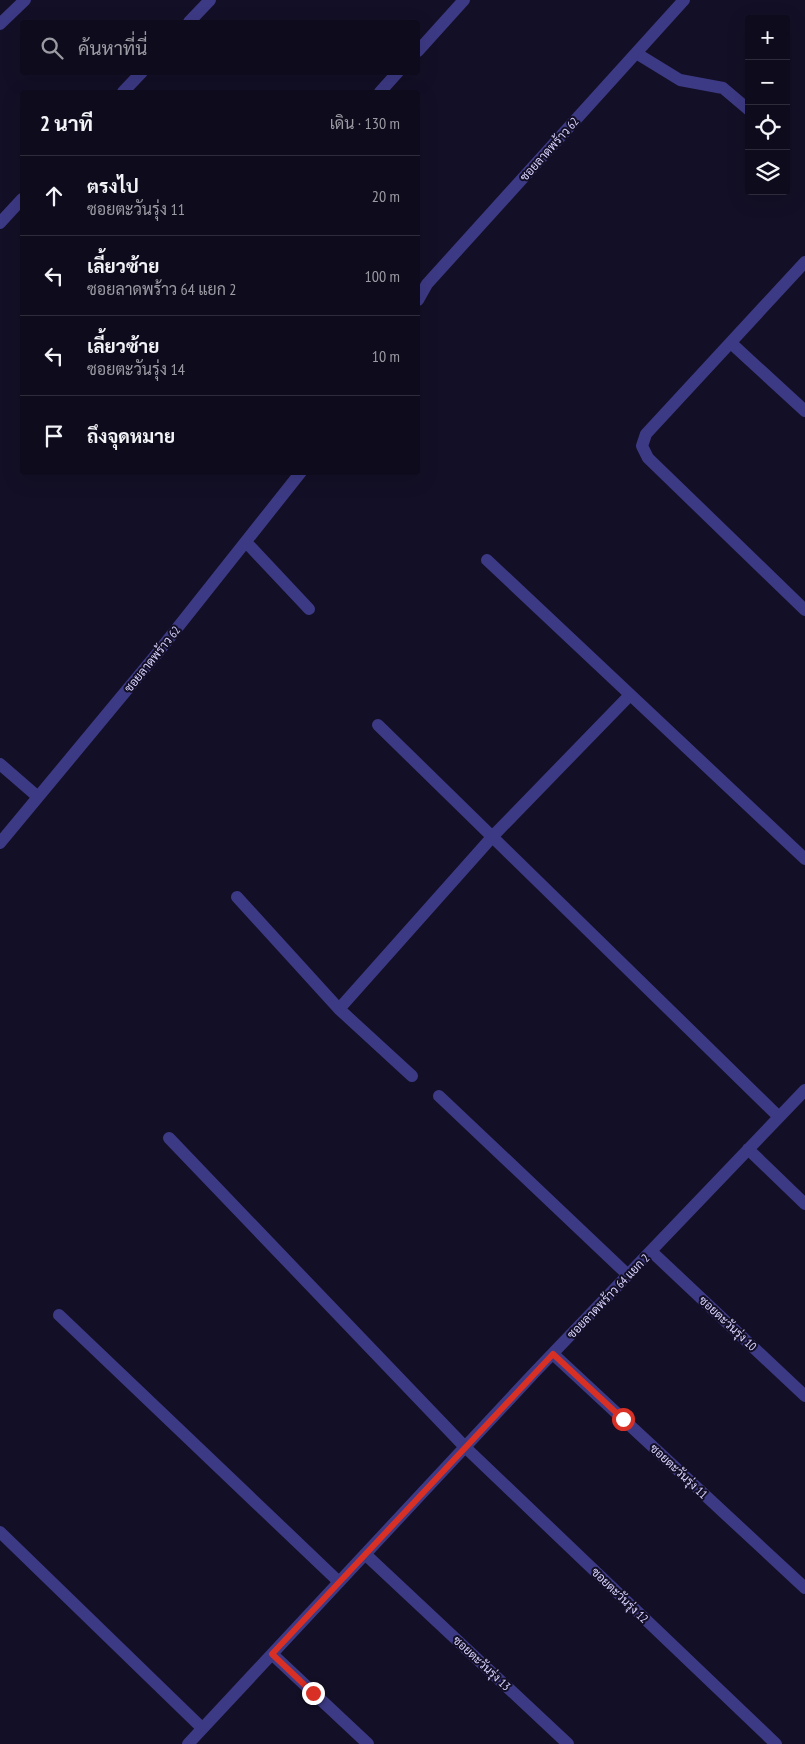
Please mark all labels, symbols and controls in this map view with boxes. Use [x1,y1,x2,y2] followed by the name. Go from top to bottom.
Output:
[745,15,790,195] map controls
[745,15,790,60] button: +
[20,20,420,75] search box
[38,34,66,62] icon: search
[78,36,147,60] text: ค้นหาที่นี่
[745,60,790,105] button: −
[745,105,790,150] button: locate
[40,110,93,137] text: 2 นาที
[330,113,400,133] text: เดิน · 130 m
[516,114,582,184] street label: ซอยลาดพร้าว 62
[745,150,790,195] button: layers
[87,174,139,198] text: ตรงไป
[40,182,68,210] icon: ahead
[372,186,400,206] text: 20 m
[87,199,185,219] text: ซอยตะวันรุ่ง 11
[87,254,159,278] text: เลี้ยวซ้าย
[40,262,68,290] icon: left
[365,266,400,286] text: 100 m
[87,279,237,299] text: ซอยลาดพร้าว 64 แยก 2
[87,334,159,358] text: เลี้ยวซ้าย
[40,342,68,370] icon: left
[372,346,400,366] text: 10 m
[87,359,185,379] text: ซอยตะวันรุ่ง 14
[40,422,68,450] icon: arrive
[87,424,175,448] text: ถึงจุดหมาย
[121,623,183,695] street label: ซอยลาดพร้าว 62
[564,1250,652,1342] street label: ซอยลาดพร้าว 64 แยก 2
[695,1292,760,1355] street label: ซอยตะวันรุ่ง 10
[612,1408,635,1431] route start
[646,1440,711,1503] street label: ซอยตะวันรุ่ง 11
[587,1564,652,1627] street label: ซอยตะวันรุ่ง 12
[449,1632,514,1695] street label: ซอยตะวันรุ่ง 13
[302,1682,325,1705] route end

